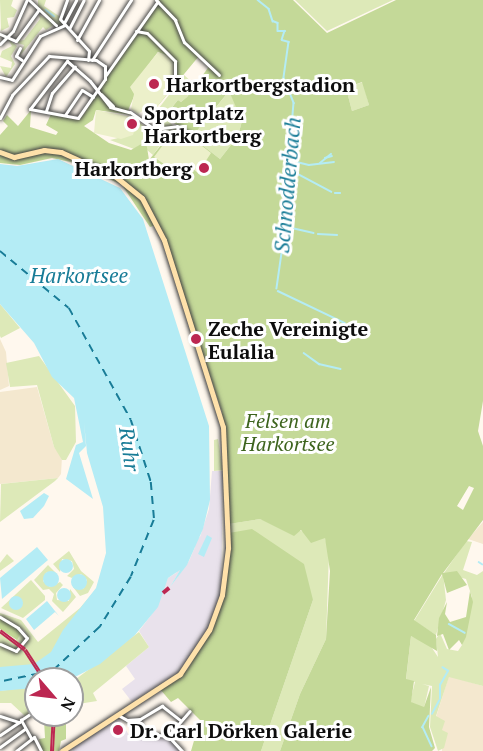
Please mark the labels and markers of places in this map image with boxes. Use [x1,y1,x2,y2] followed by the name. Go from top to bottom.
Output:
[166,72,355,96] place label: Harkortbergstadion
[147,77,161,91] marker: Harkortbergstadion
[144,100,261,147] place label: Sportplatz Harkortberg
[125,117,139,131] marker: Sportplatz Harkortberg
[75,156,192,180] place label: Harkortberg
[197,161,211,175] marker: Harkortberg
[208,316,368,363] place label: Zeche Vereinigte Eulalia
[189,332,203,346] marker: Zeche Vereinigte Eulalia
[130,718,353,742] place label: Dr. Carl Dörken Galerie
[111,723,125,737] marker: Dr. Carl Dörken Galerie

